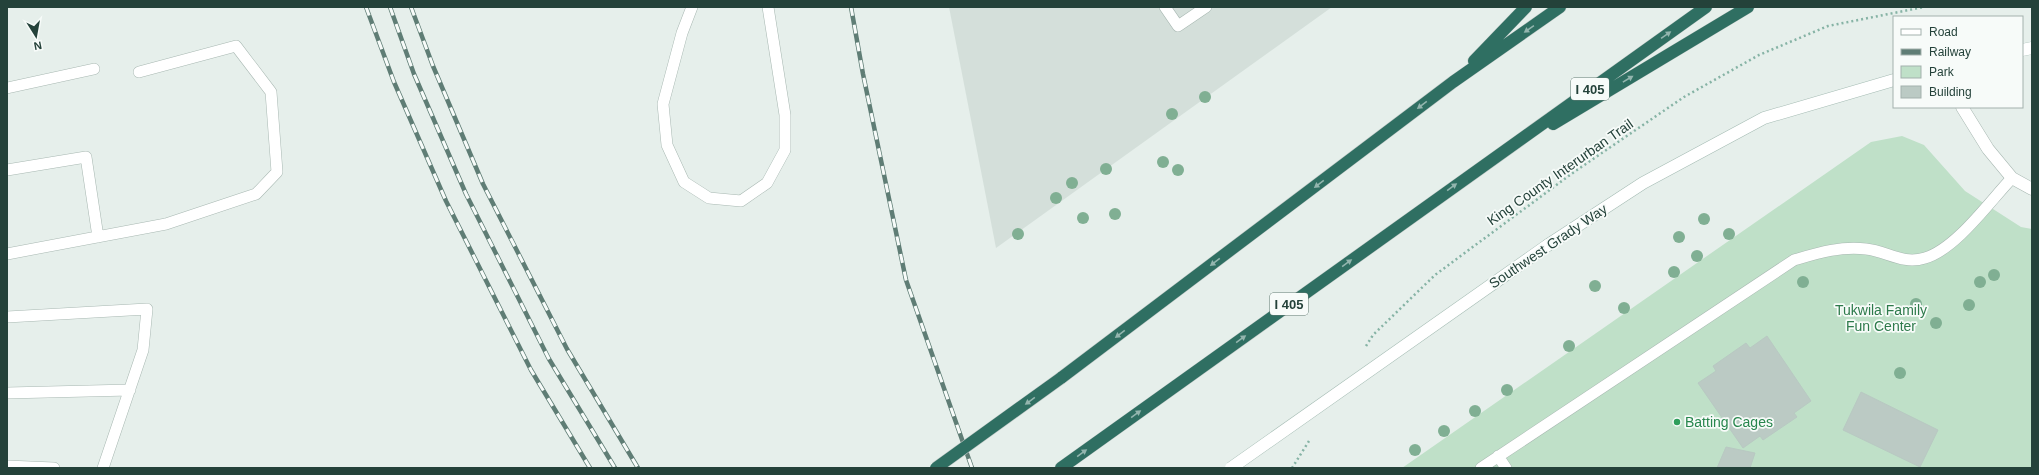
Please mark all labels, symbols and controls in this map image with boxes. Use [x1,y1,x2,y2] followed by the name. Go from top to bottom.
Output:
[16,16,56,56] north arrow
[1893,16,2023,108] legend
[1523,25,1534,33] one-way arrow
[1929,25,1958,39] text: Road
[1661,31,1671,39] one-way arrow
[33,39,43,52] text: N
[1929,45,1971,59] text: Railway
[1929,65,1955,79] text: Park
[1622,76,1634,83] one-way arrow
[1571,78,1609,100] road number: I 405
[1929,85,1972,99] text: Building
[1417,101,1428,110] one-way arrow
[1484,115,1636,229] street label: King County Interurban Trail
[1313,180,1324,188] one-way arrow
[1447,183,1458,191] one-way arrow
[1486,201,1610,291] street label: Southwest Grady Way
[1209,258,1220,266] one-way arrow
[1341,259,1352,267] one-way arrow
[1270,293,1308,315] road number: I 405
[1835,302,1927,334] park label: Tukwila Family Fun Center
[1114,330,1125,338] one-way arrow
[1236,335,1246,343] one-way arrow
[1025,397,1035,405] one-way arrow
[1130,410,1141,419] one-way arrow
[1685,414,1773,430] place label: Batting Cages
[1672,417,1682,427] marker: Batting Cages
[1077,449,1088,457] one-way arrow

